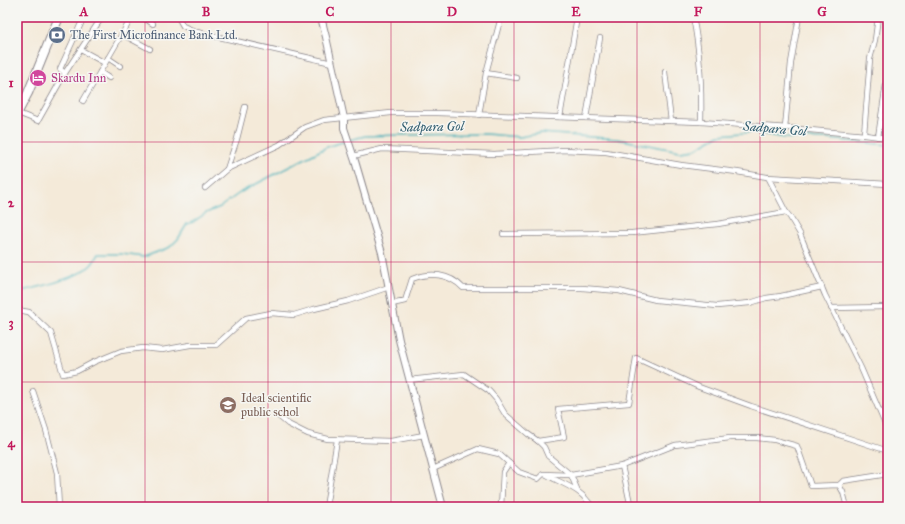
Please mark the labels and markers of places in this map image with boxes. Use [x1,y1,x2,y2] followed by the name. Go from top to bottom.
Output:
[47,25,67,45] bank icon: The First Microfinance Bank Ltd.
[70,28,237,42] place label: The First Microfinance Bank Ltd.
[28,68,48,88] hotel icon: Skardu Inn
[51,71,107,85] place label: Skardu Inn
[240,391,312,419] place label: Ideal scientific public schol
[218,395,238,415] school or university icon: Ideal scientific public schol

